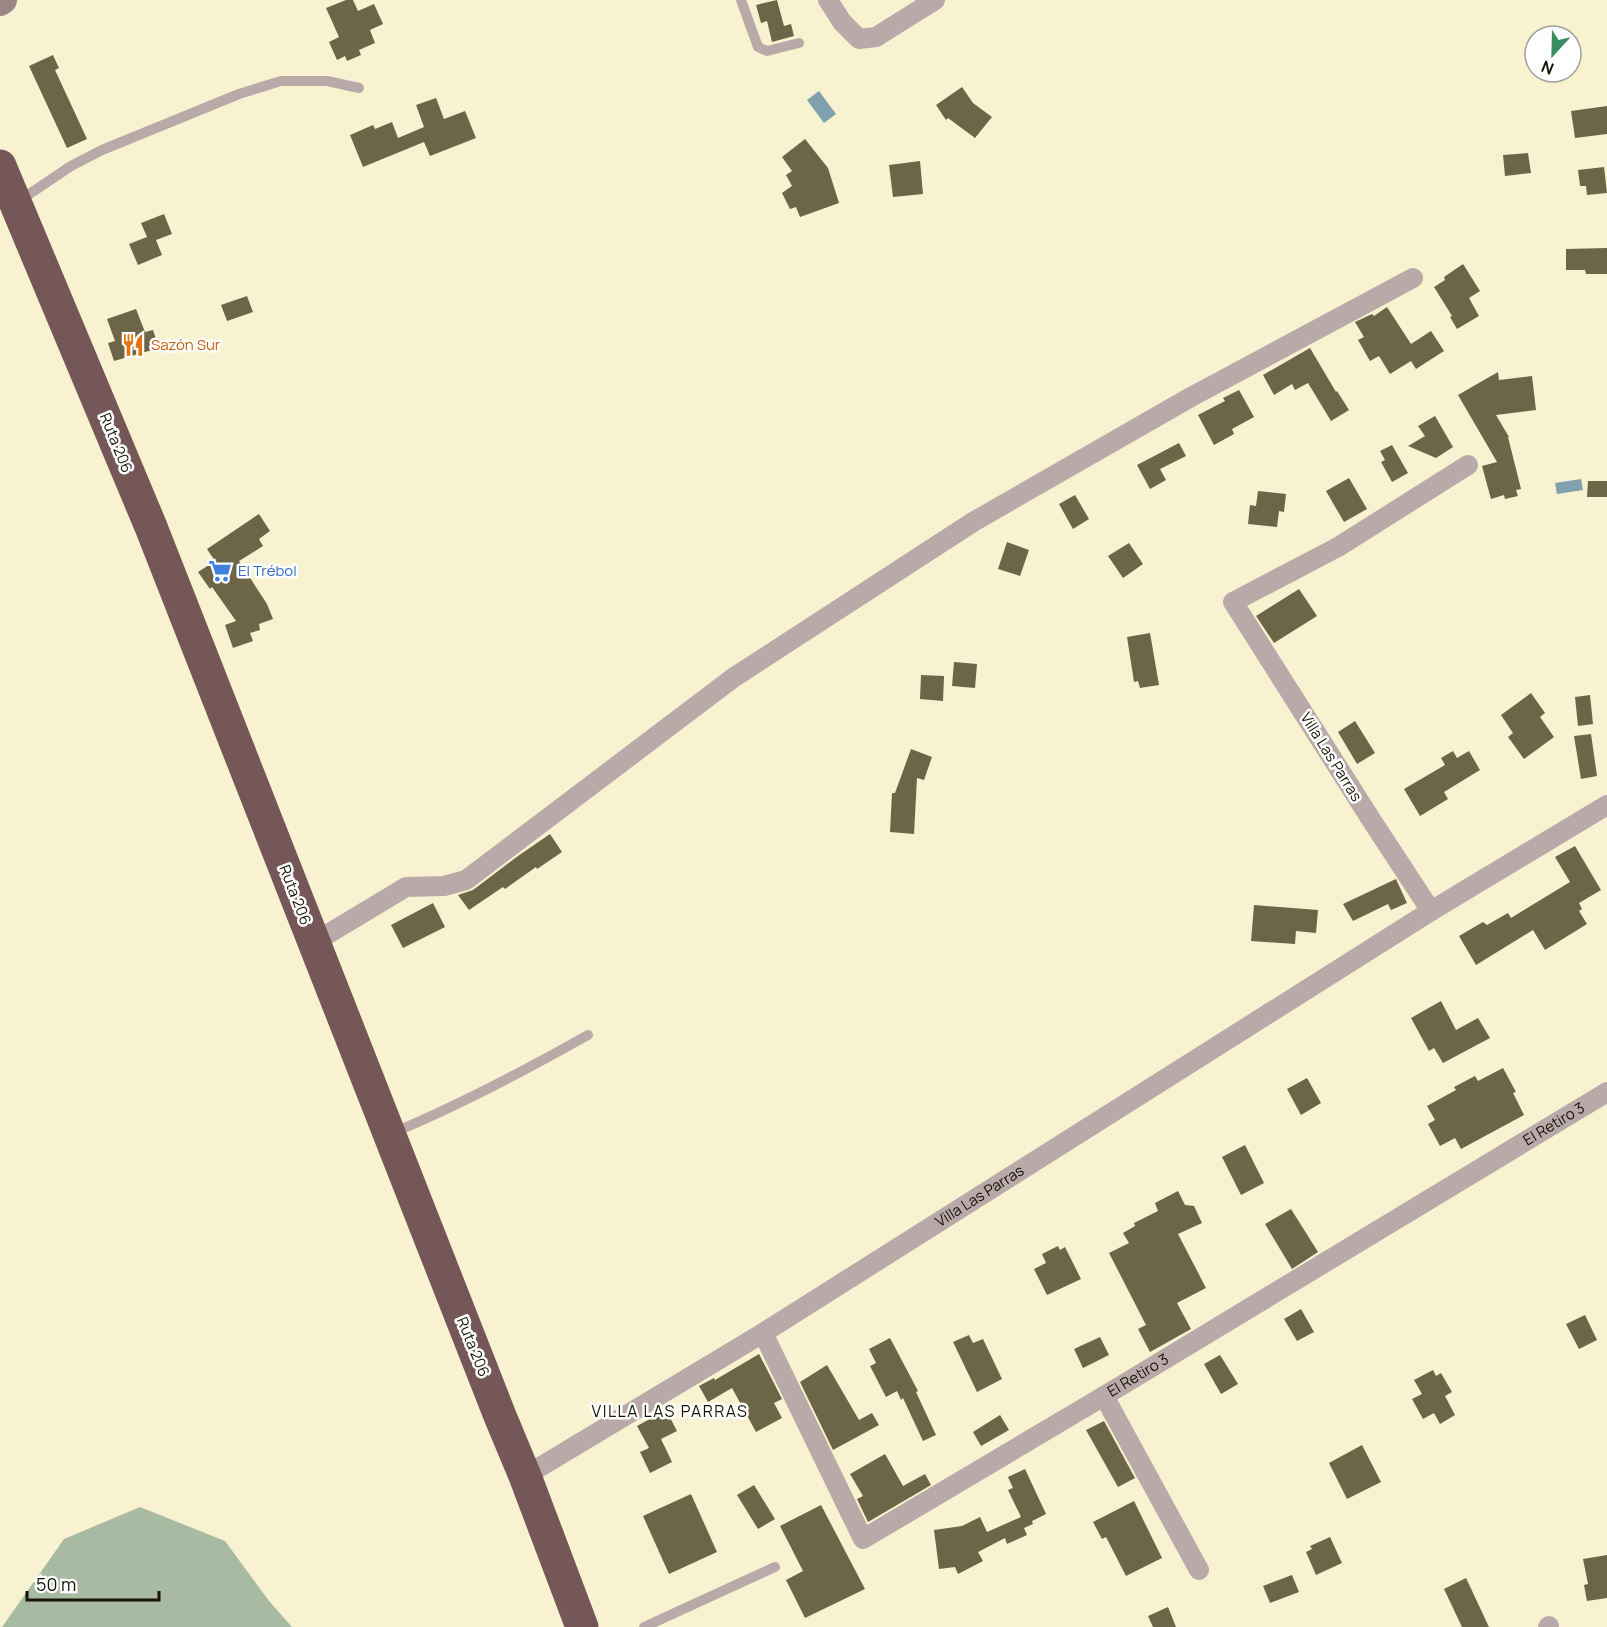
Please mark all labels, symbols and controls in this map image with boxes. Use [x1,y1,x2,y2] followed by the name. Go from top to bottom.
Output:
[1523,24,1583,84] north arrow
[1538,56,1557,80] text: N
[120,332,146,358] restaurant icon: Sazón Sur
[151,334,221,355] place label: Sazón Sur
[95,410,138,476] street label: Ruta 206
[207,558,233,584] supermarket icon: El Trébol
[238,560,297,581] place label: El Trébol
[1296,708,1367,805] street label: Villa Las Parras
[274,862,317,928] street label: Ruta 206
[1519,1097,1588,1150] street label: El Retiro 3
[931,1160,1028,1232] street label: Villa Las Parras
[452,1314,495,1380] street label: Ruta 206
[1103,1348,1172,1402] street label: El Retiro 3
[592,1400,748,1422] district label: VILLA LAS PARRAS
[27,1564,159,1602] scale bar
[36,1572,76,1596] text: 50 m

